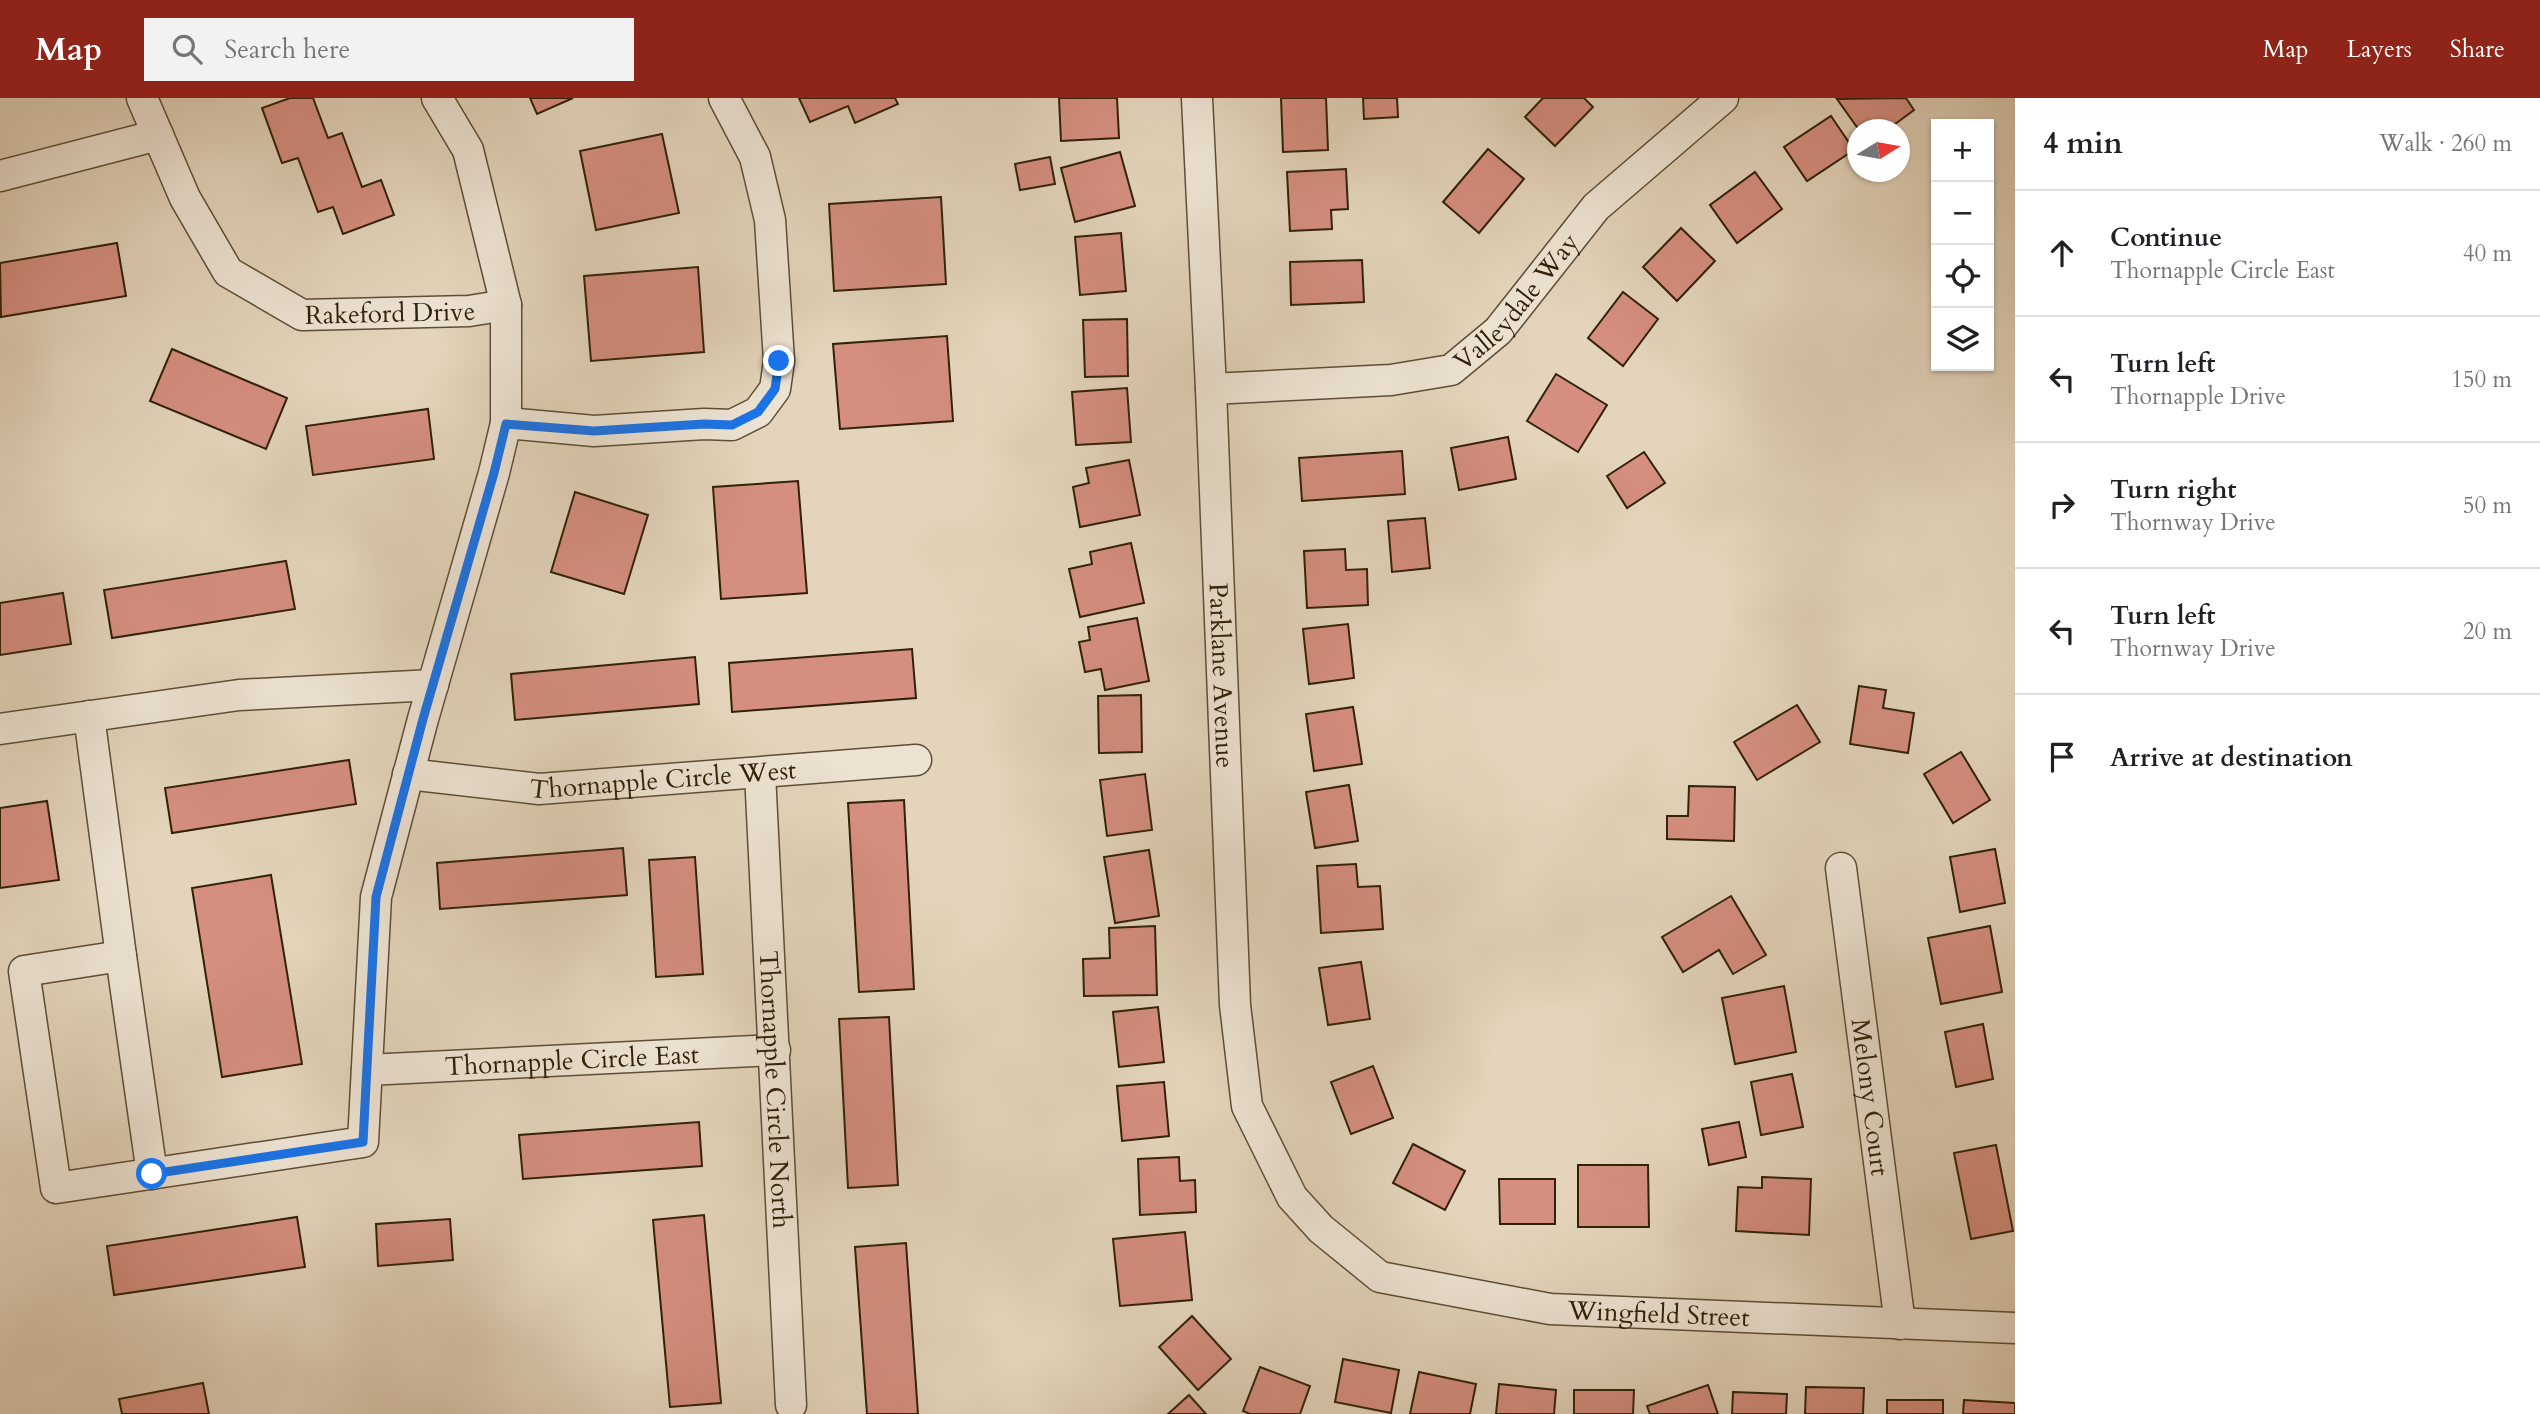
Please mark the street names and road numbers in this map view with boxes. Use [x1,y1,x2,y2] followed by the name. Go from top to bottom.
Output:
[1446,226,1587,379] street label: Valleydale Way
[304,293,478,333] street label: Rakeford Drive
[1201,582,1243,769] street label: Parklane Avenue
[527,752,797,808] street label: Thornapple Circle West
[751,950,799,1229] street label: Thornapple Circle North
[1843,1016,1898,1178] street label: Melony Court
[444,1037,700,1084] street label: Thornapple Circle East
[1566,1293,1750,1335] street label: Wingfield Street

